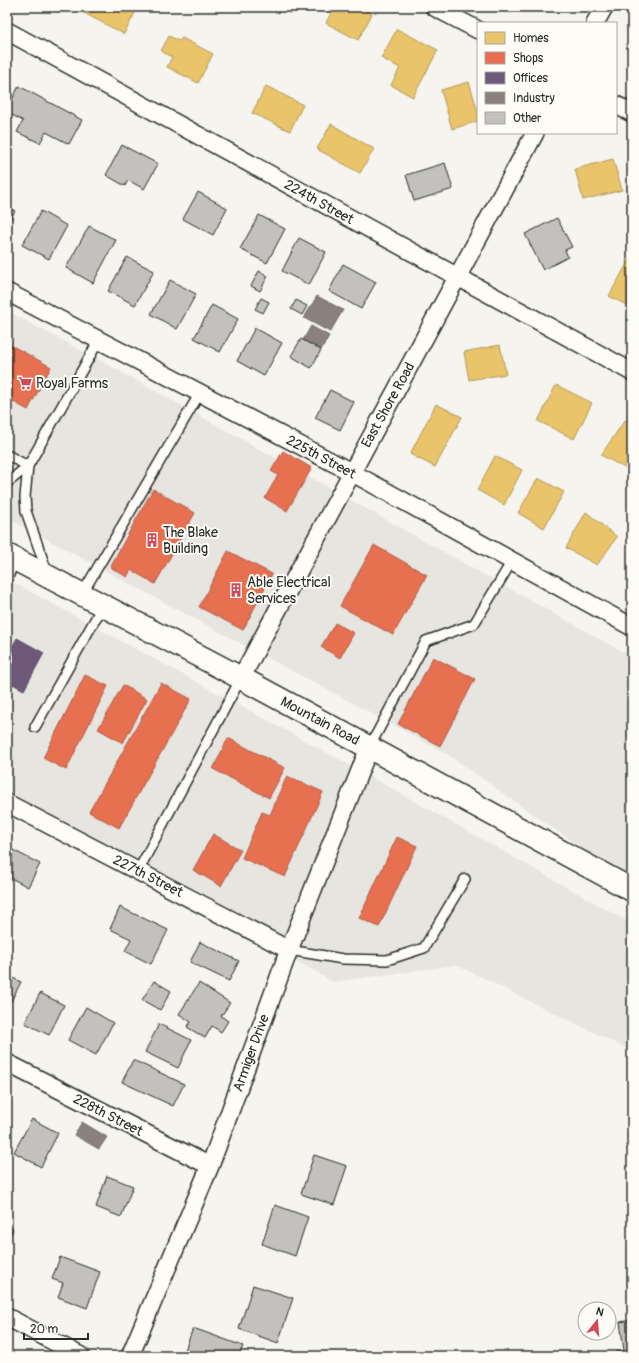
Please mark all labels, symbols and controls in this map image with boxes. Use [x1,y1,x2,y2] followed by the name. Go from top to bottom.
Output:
[477,22,617,134] legend
[513,31,549,46] text: Homes
[513,51,544,66] text: Shops
[513,71,549,86] text: Offices
[513,91,555,106] text: Industry
[513,111,542,126] text: Other
[281,176,357,228] street label: 224th Street
[358,359,418,451] street label: East Shore Road
[17,375,33,391] supermarket icon: Royal Farms
[36,375,109,392] place label: Royal Farms
[283,432,359,483] street label: 225th Street
[163,524,218,557] place label: The Blake Building
[144,532,160,548] building icon: The Blake Building
[247,574,331,607] place label: Able Electrical Services
[228,582,244,598] building icon: Able Electrical Services
[278,693,362,749] street label: Mountain Road
[110,851,186,901] street label: 227th Street
[229,1012,273,1094] street label: Armiger Drive
[70,1090,146,1140] street label: 228th Street
[577,1301,617,1341] north arrow
[594,1305,606,1319] text: N
[24,1315,88,1341] scale bar
[30,1322,59,1337] text: 20 m

